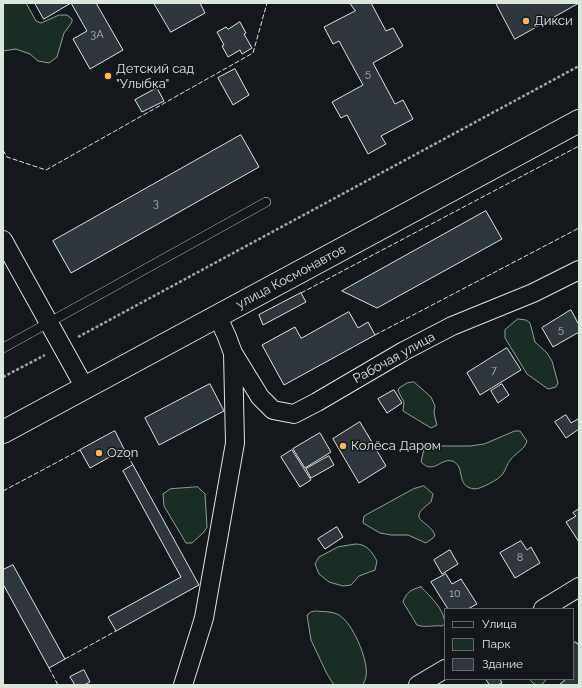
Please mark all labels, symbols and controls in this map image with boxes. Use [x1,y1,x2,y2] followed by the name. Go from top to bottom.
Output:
[534,13,573,29] place label: Дикси
[521,16,531,26] marker: Дикси
[90,28,104,42] house number: 3А
[116,61,194,92] place label: Детский сад "Улыбка"
[365,67,371,81] house number: 5
[103,71,113,81] marker: Детский сад "Улыбка"
[153,197,159,211] house number: 3
[233,241,349,313] street label: улица Космонавтов
[558,323,564,337] house number: 5
[350,329,438,387] street label: Рабочая улица
[491,364,497,378] house number: 7
[351,438,441,454] place label: Колёса Даром
[338,441,348,451] marker: Колёса Даром
[107,445,138,461] place label: Ozon
[94,448,104,458] marker: Ozon
[517,551,523,565] house number: 8
[449,587,461,601] house number: 10
[444,608,574,680] legend
[482,617,517,631] text: Улица
[482,637,511,651] text: Парк
[482,657,523,671] text: Здание

